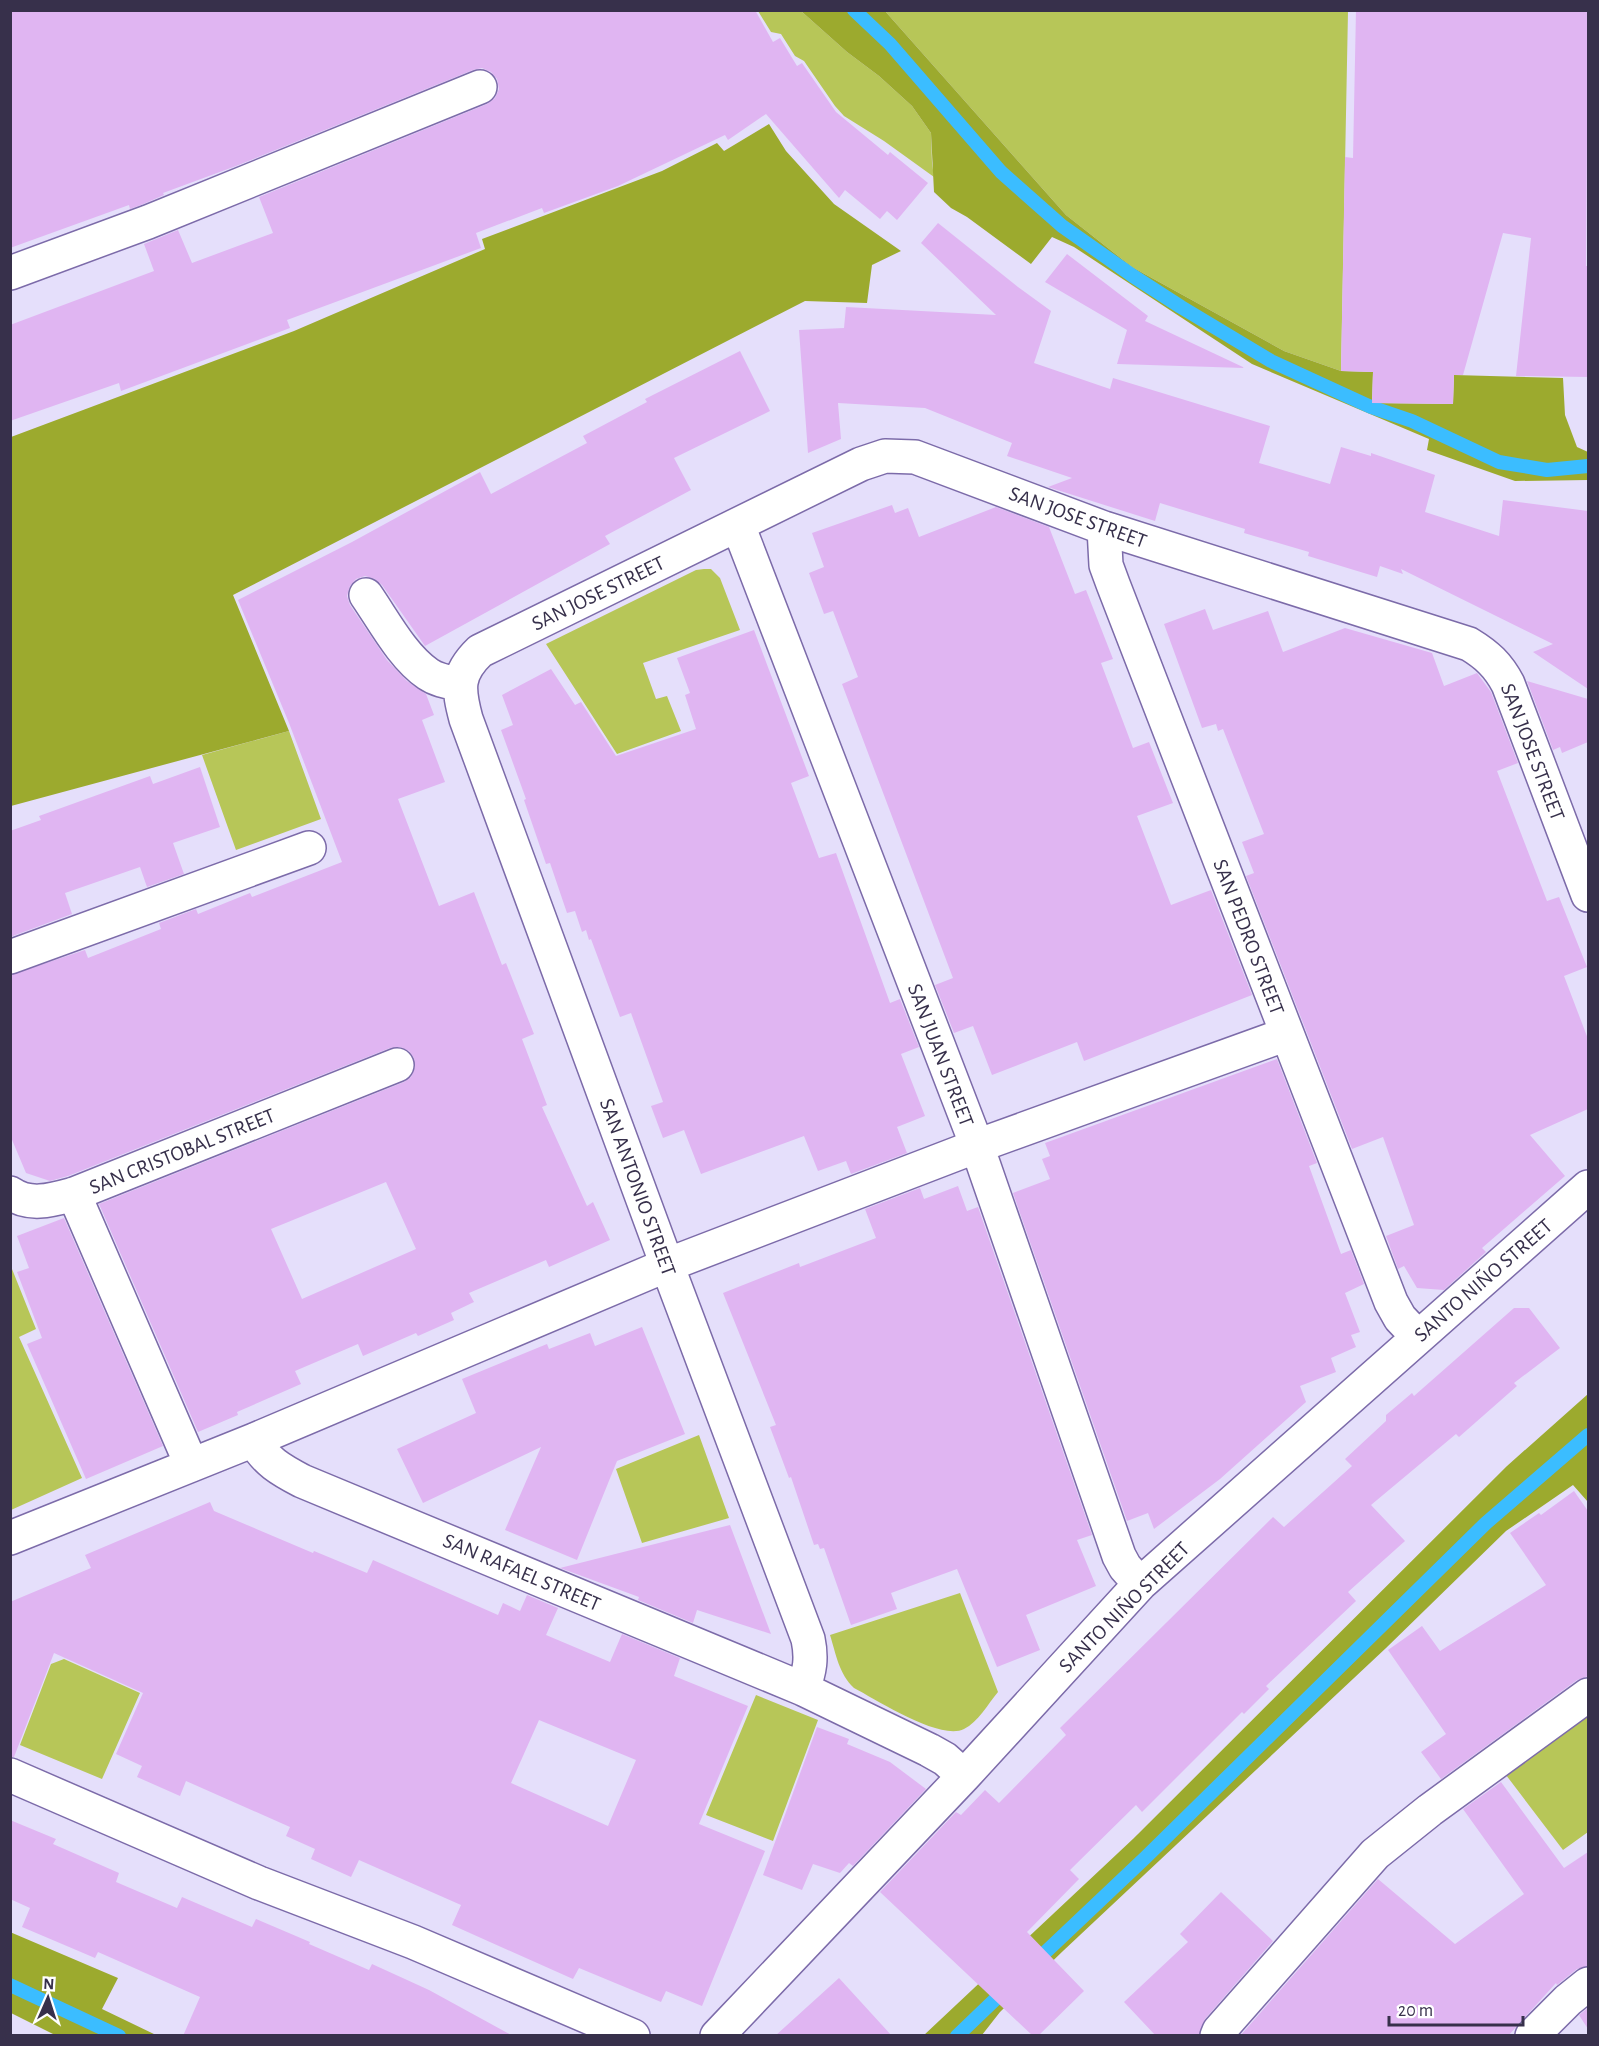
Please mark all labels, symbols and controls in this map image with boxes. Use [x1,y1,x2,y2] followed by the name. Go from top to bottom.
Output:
[1006,483,1150,552] street label: SAN JOSE STREET
[528,552,668,635] street label: SAN JOSE STREET
[1497,681,1568,824] street label: SAN JOSE STREET
[1209,857,1288,1018] street label: SAN PEDRO STREET
[904,981,977,1130] street label: SAN JUAN STREET
[596,1096,679,1279] street label: SAN ANTONIO STREET
[86,1105,278,1198] street label: SAN CRISTOBAL STREET
[1409,1213,1556,1346] street label: SANTO NIÑO STREET
[440,1530,604,1615] street label: SAN RAFAEL STREET
[1054,1537,1194,1677] street label: SANTO NIÑO STREET
[18,1968,78,2028] north arrow
[43,1976,55,1992] text: N
[1389,1989,1522,2027] scale bar
[1398,2002,1433,2020] text: 20 m

